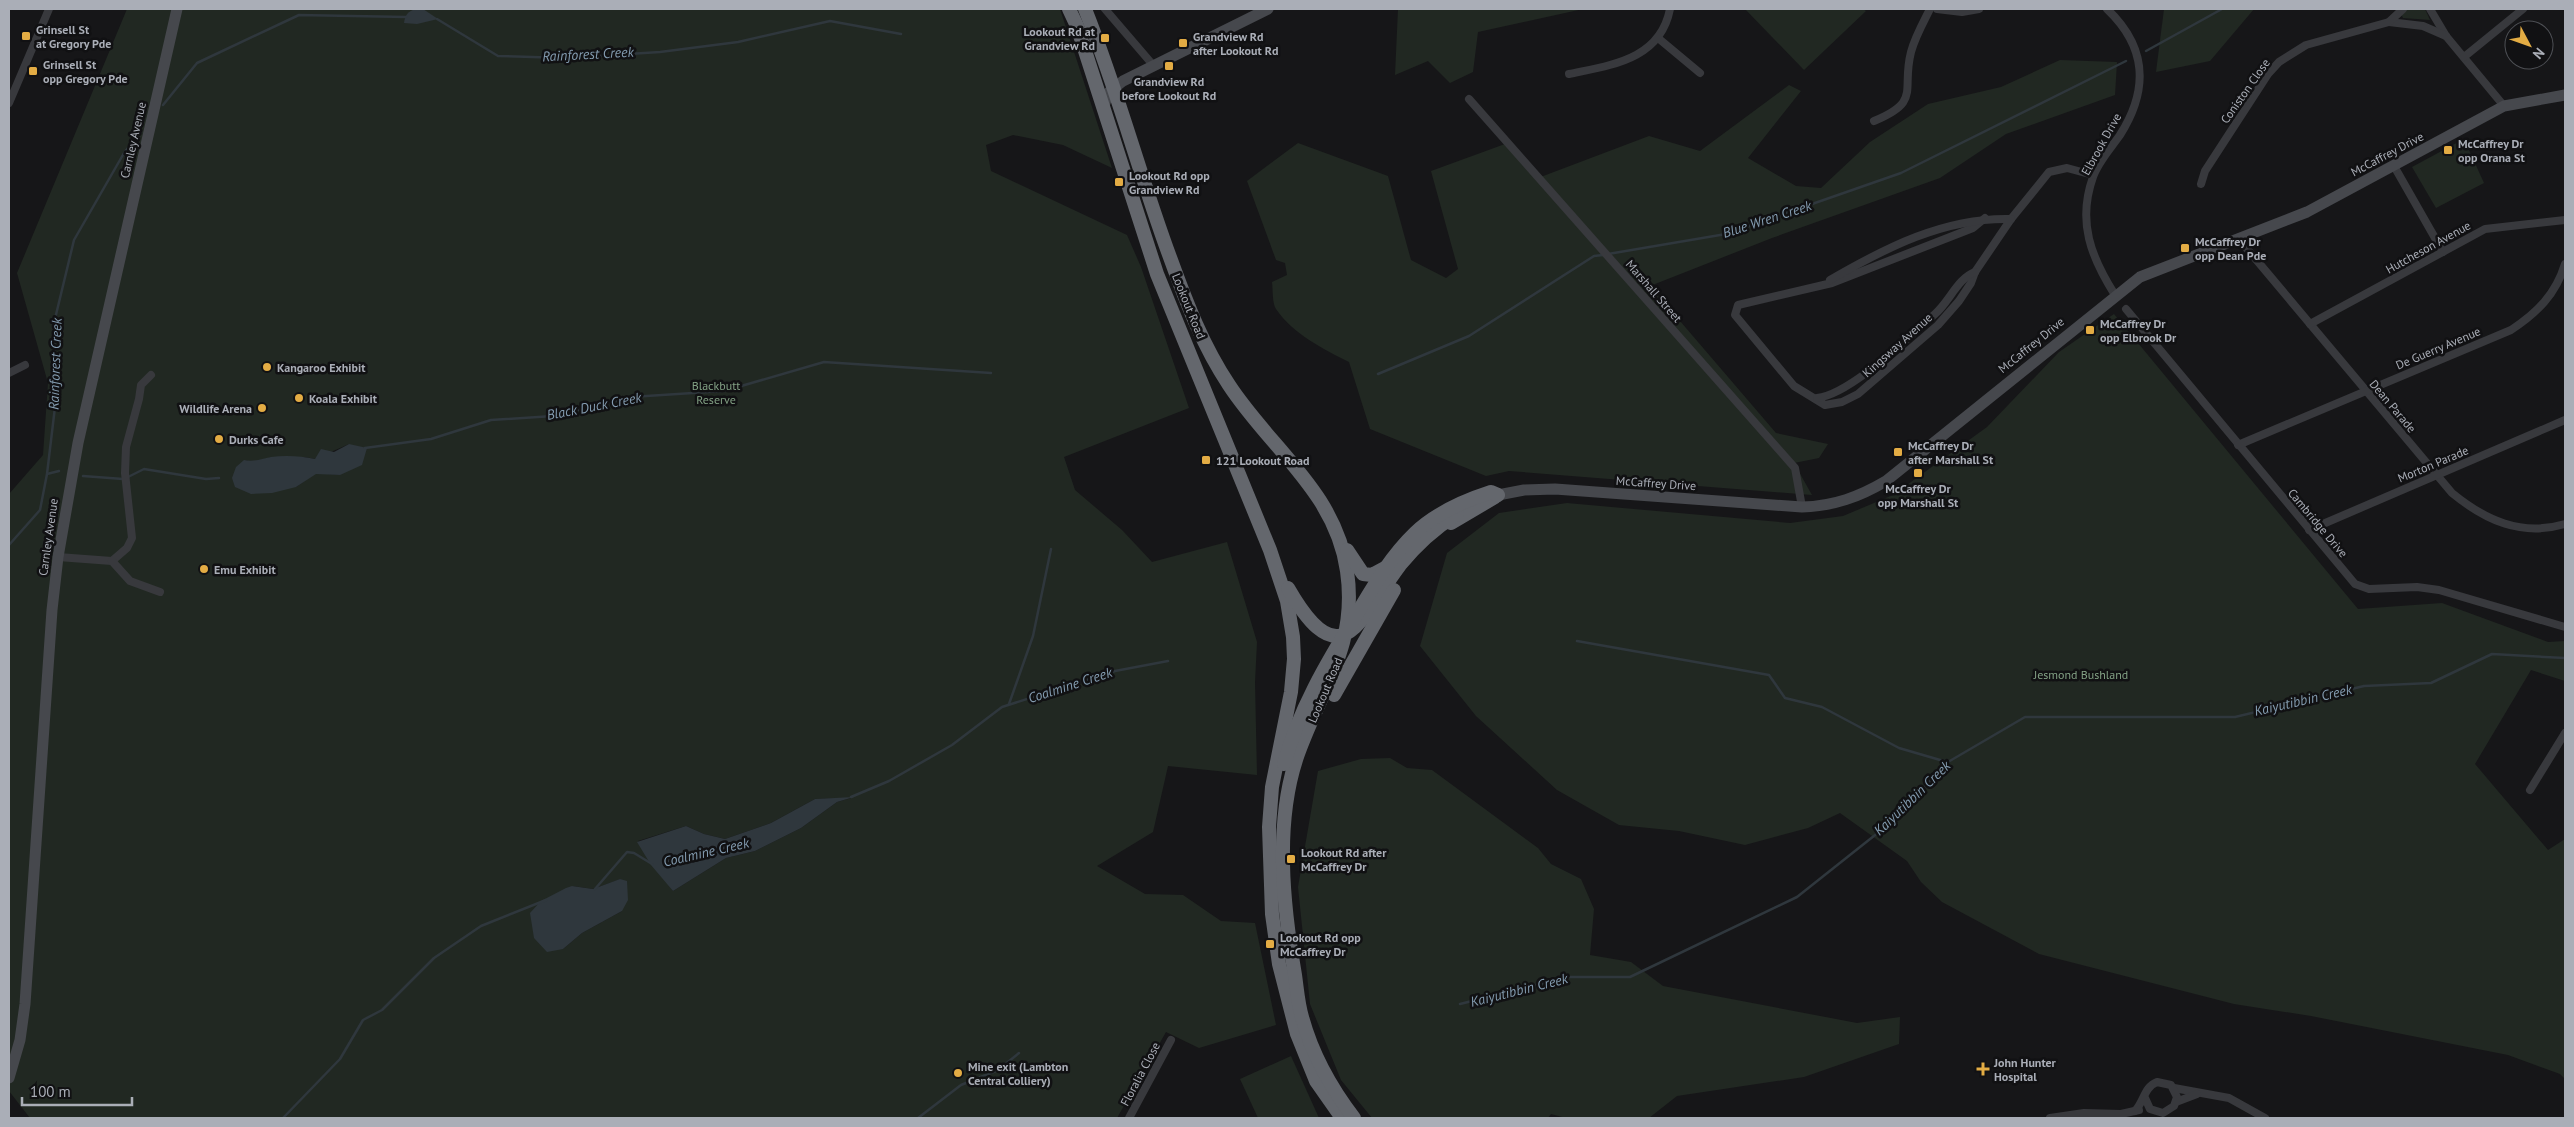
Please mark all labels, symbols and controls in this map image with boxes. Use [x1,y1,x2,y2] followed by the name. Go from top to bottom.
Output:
[2504,20,2554,70] north arrow
[36,22,111,51] place label: Grinsell St at Gregory Pde
[1024,24,1096,53] place label: Lookout Rd at Grandview Rd
[1193,29,1278,58] place label: Grandview Rd after Lookout Rd
[20,30,32,42] marker: Grinsell St at Gregory Pde
[1099,32,1111,44] marker: Lookout Rd at Grandview Rd
[1177,37,1189,49] marker: Grandview Rd after Lookout Rd
[542,43,635,65] water label: Rainforest Creek
[2529,44,2549,63] text: N
[2217,56,2273,126] street label: Coniston Close
[43,57,128,86] place label: Grinsell St opp Gregory Pde
[1163,60,1175,72] marker: Grandview Rd before Lookout Rd
[27,65,39,77] marker: Grinsell St opp Gregory Pde
[1122,74,1216,103] place label: Grandview Rd before Lookout Rd
[117,100,149,180] street label: Carnley Avenue
[2078,110,2124,178] street label: Elbrook Drive
[2348,129,2426,179] street label: McCaffrey Drive
[2458,136,2525,165] place label: McCaffrey Dr opp Orana St
[2442,144,2454,156] marker: McCaffrey Dr opp Orana St
[1129,168,1210,197] place label: Lookout Rd opp Grandview Rd
[1113,176,1125,188] marker: Lookout Rd opp Grandview Rd
[1720,196,1814,242] water label: Blue Wren Creek
[2383,217,2473,277] street label: Hutcheson Avenue
[2195,234,2266,263] place label: McCaffrey Dr opp Dean Pde
[2179,242,2191,254] marker: McCaffrey Dr opp Dean Pde
[1623,257,1685,325] street label: Marshall Street
[1169,271,1209,341] street label: Lookout Road
[1859,310,1935,380] street label: Kingsway Avenue
[1995,314,2067,376] street label: McCaffrey Drive
[2100,316,2177,345] place label: McCaffrey Dr opp Elbrook Dr
[44,317,66,410] water label: Rainforest Creek
[2393,323,2483,373] street label: De Guerry Avenue
[2084,324,2096,336] marker: McCaffrey Dr opp Elbrook Dr
[277,360,366,375] place label: Kangaroo Exhibit
[261,361,273,373] marker: Kangaroo Exhibit
[2367,376,2419,436] street label: Dean Parade
[692,378,740,407] park label: Blackbutt Reserve
[545,388,644,424] water label: Black Duck Creek
[309,391,378,406] place label: Koala Exhibit
[293,392,305,404] marker: Koala Exhibit
[179,401,252,416] place label: Wildlife Arena
[256,402,268,414] marker: Wildlife Arena
[229,432,284,447] place label: Durks Cafe
[213,433,225,445] marker: Durks Cafe
[1908,438,1994,467] place label: McCaffrey Dr after Marshall St
[2395,442,2471,486] street label: Morton Parade
[1892,446,1904,458] marker: McCaffrey Dr after Marshall St
[1216,453,1309,468] place label: 121 Lookout Road
[1200,454,1212,466] marker: 121 Lookout Road
[1912,467,1924,479] marker: McCaffrey Dr opp Marshall St
[1615,473,1697,493] street label: McCaffrey Drive
[1878,481,1959,510] place label: McCaffrey Dr opp Marshall St
[2285,486,2351,560] street label: Cambridge Drive
[35,497,61,577] street label: Carnley Avenue
[214,562,276,577] place label: Emu Exhibit
[198,563,210,575] marker: Emu Exhibit
[1305,655,1345,725] street label: Lookout Road
[1026,663,1115,707] water label: Coalmine Creek
[2033,667,2128,682] park label: Jesmond Bushland
[2252,680,2354,720] water label: Kaiyutibbin Creek
[1870,756,1955,839] water label: Kaiyutibbin Creek
[661,833,751,871] water label: Coalmine Creek
[1301,845,1387,874] place label: Lookout Rd after McCaffrey Dr
[1285,853,1297,865] marker: Lookout Rd after McCaffrey Dr
[1280,930,1361,959] place label: Lookout Rd opp McCaffrey Dr
[1264,938,1276,950] marker: Lookout Rd opp McCaffrey Dr
[1468,969,1570,1011] water label: Kaiyutibbin Creek
[1117,1040,1163,1108] street label: Floralia Close
[1993,1055,2057,1084] place label: John Hunter Hospital
[968,1059,1068,1088] place label: Mine exit (Lambton Central Colliery)
[1976,1062,1990,1076] marker: John Hunter Hospital
[952,1067,964,1079] marker: Mine exit (Lambton Central Colliery)
[22,1074,132,1106] scale bar
[30,1082,71,1101] text: 100 m

